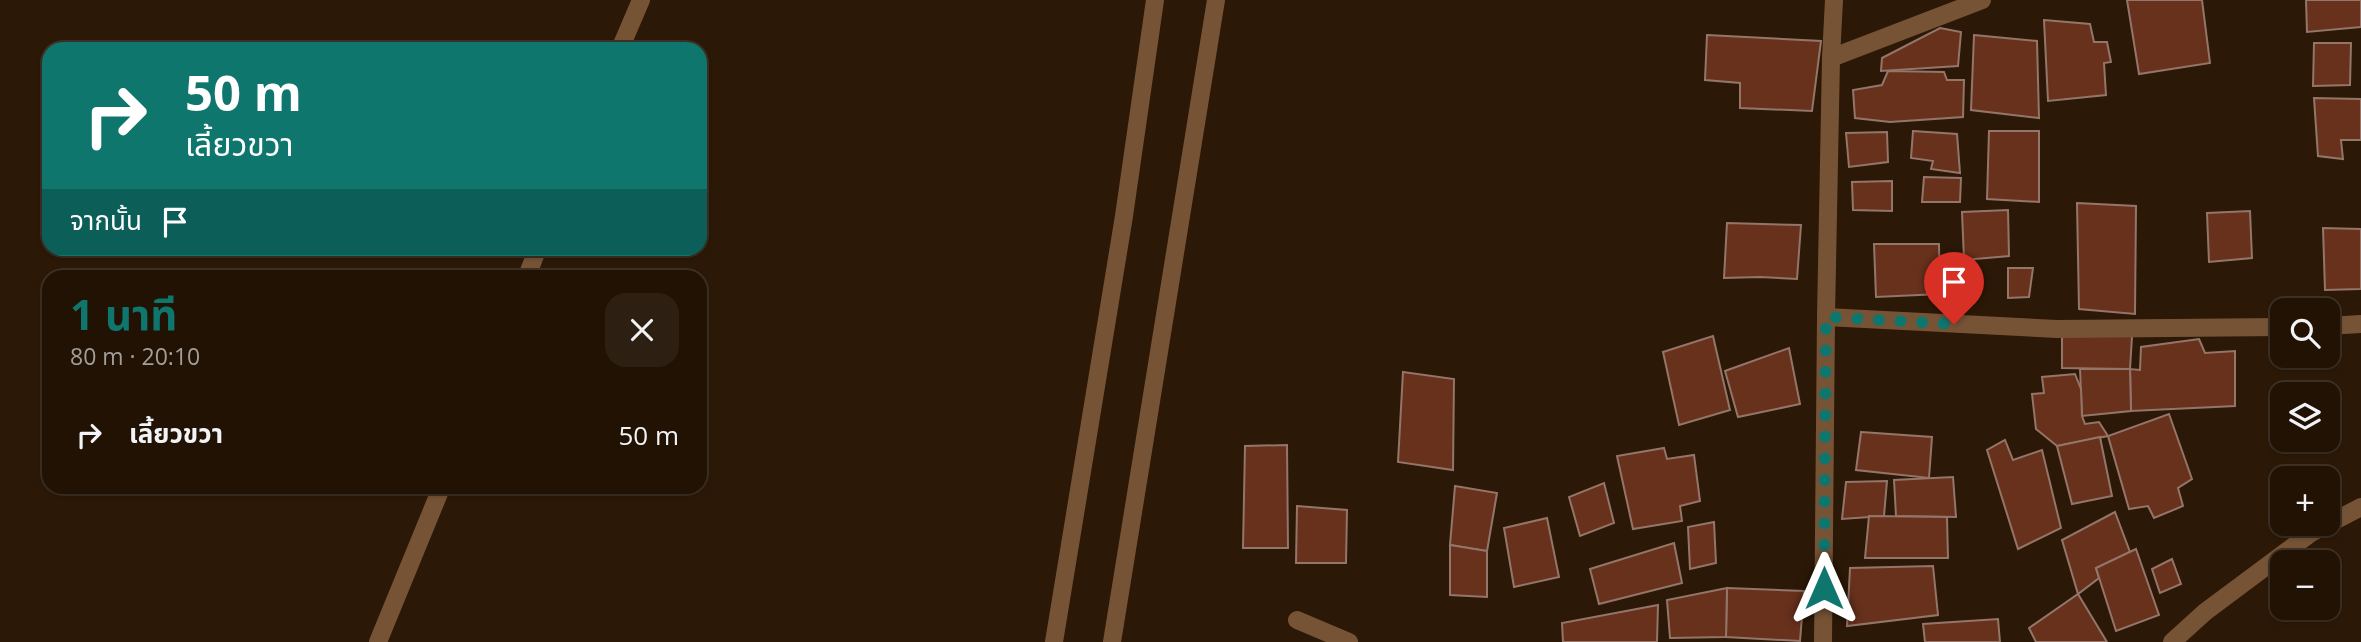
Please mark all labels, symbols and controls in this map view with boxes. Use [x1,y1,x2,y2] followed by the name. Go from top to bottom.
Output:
[185,59,302,125] text: 50 m
[70,70,161,161] icon: right
[185,122,293,165] text: เลี้ยวขวา
[70,202,142,238] text: จากนั้น
[156,203,194,241] icon: arrive
[1924,252,1984,324] pin
[1935,263,1973,301] icon: arrive
[70,285,177,342] text: 1 นาที
[605,293,679,367] button: close
[2270,298,2340,620] map controls
[2270,298,2340,368] button: search
[70,340,200,372] text: 80 m · 20:10
[2270,382,2340,452] button: layers
[129,415,223,451] text: เลี้ยวขวา
[70,416,108,454] icon: right
[618,417,679,453] text: 50 m
[2270,466,2340,536] button: +
[2270,550,2340,620] button: −
[1787,551,1861,625] position arrow

